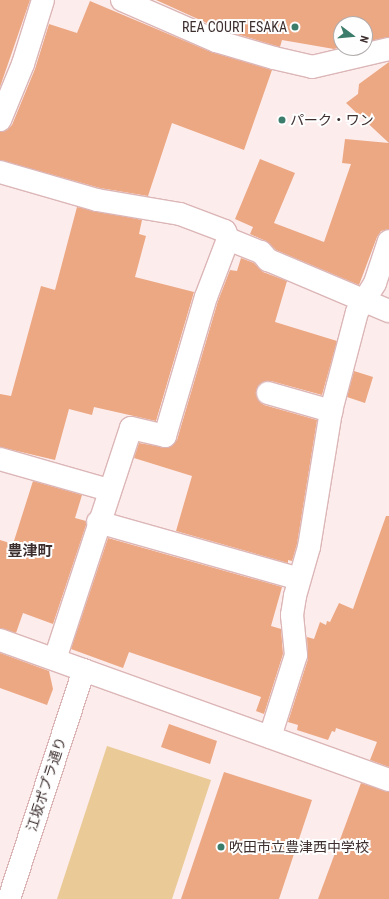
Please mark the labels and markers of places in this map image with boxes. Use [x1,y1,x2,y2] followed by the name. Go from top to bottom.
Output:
[182,19,287,35] place label: REA COURT ESAKA
[290,22,300,32] marker: REA COURT ESAKA
[290,112,374,128] place label: パーク・ワン
[277,115,287,125] marker: パーク・ワン
[229,839,369,855] place label: 吹田市立豊津西中学校
[216,842,226,852] marker: 吹田市立豊津西中学校

